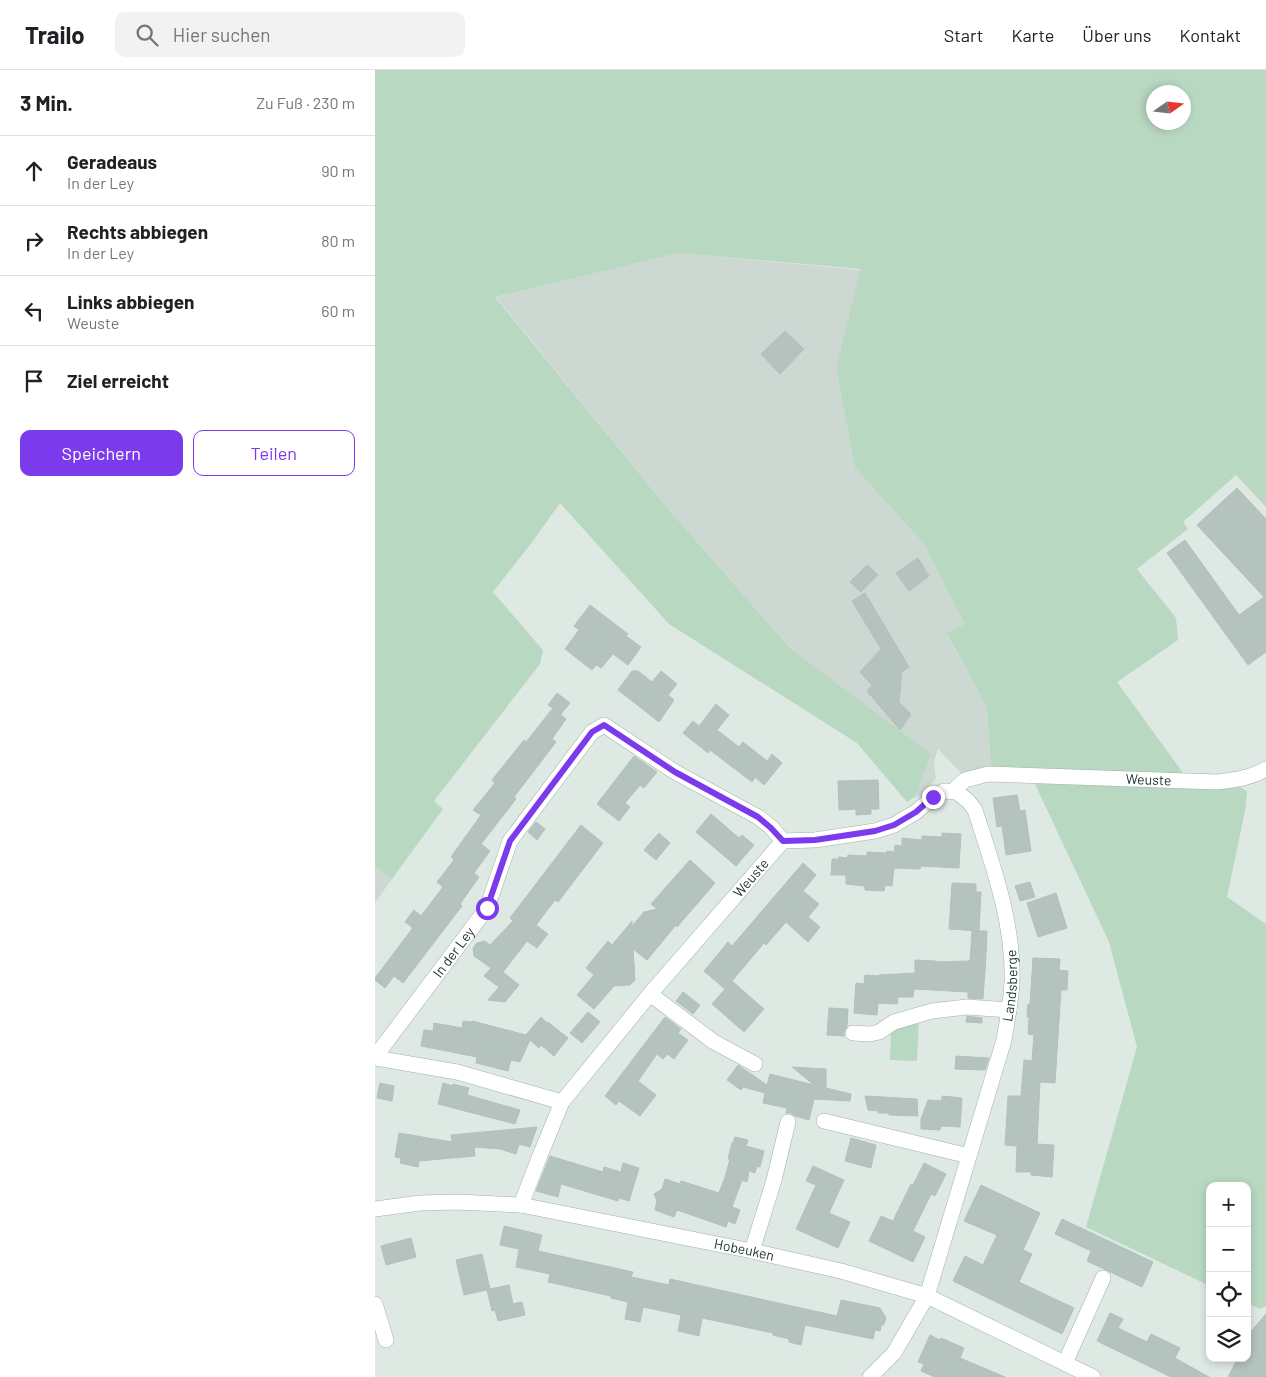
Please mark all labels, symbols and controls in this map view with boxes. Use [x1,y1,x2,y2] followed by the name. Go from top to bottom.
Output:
[115,12,465,57] search box
[25,20,85,49] text: Trailo
[133,21,161,49] icon: search
[173,23,271,46] text: Hier suchen
[944,24,983,46] text: Start
[1011,24,1054,46] text: Karte
[1082,24,1151,46] text: Über uns
[1179,24,1241,46] text: Kontakt
[1146,85,1191,130] north arrow
[20,90,73,115] text: 3 Min.
[256,93,355,112] text: Zu Fuß · 230 m
[67,150,157,173] text: Geradeaus
[20,157,48,185] icon: ahead
[321,161,355,180] text: 90 m
[67,173,134,192] text: In der Ley
[67,220,208,243] text: Rechts abbiegen
[20,227,48,255] icon: right
[321,231,355,250] text: 80 m
[67,243,134,262] text: In der Ley
[67,290,194,313] text: Links abbiegen
[20,297,48,325] icon: left
[321,301,355,320] text: 60 m
[67,313,119,332] text: Weuste
[20,367,48,395] icon: arrive
[67,369,169,392] text: Ziel erreicht
[20,430,183,476] button: Speichern
[193,430,355,476] button: Teilen
[1125,770,1172,788] street label: Weuste
[922,786,945,809] route end
[729,855,772,900] street label: Weuste
[476,897,499,920] route start
[429,923,478,981] street label: In der Ley
[998,949,1020,1023] street label: Landsberge
[1206,1182,1251,1362] map controls
[1206,1182,1251,1227] button: +
[1206,1227,1251,1272] button: −
[713,1235,776,1264] street label: Hobeuken
[1206,1272,1251,1317] button: locate
[1206,1317,1251,1362] button: layers

